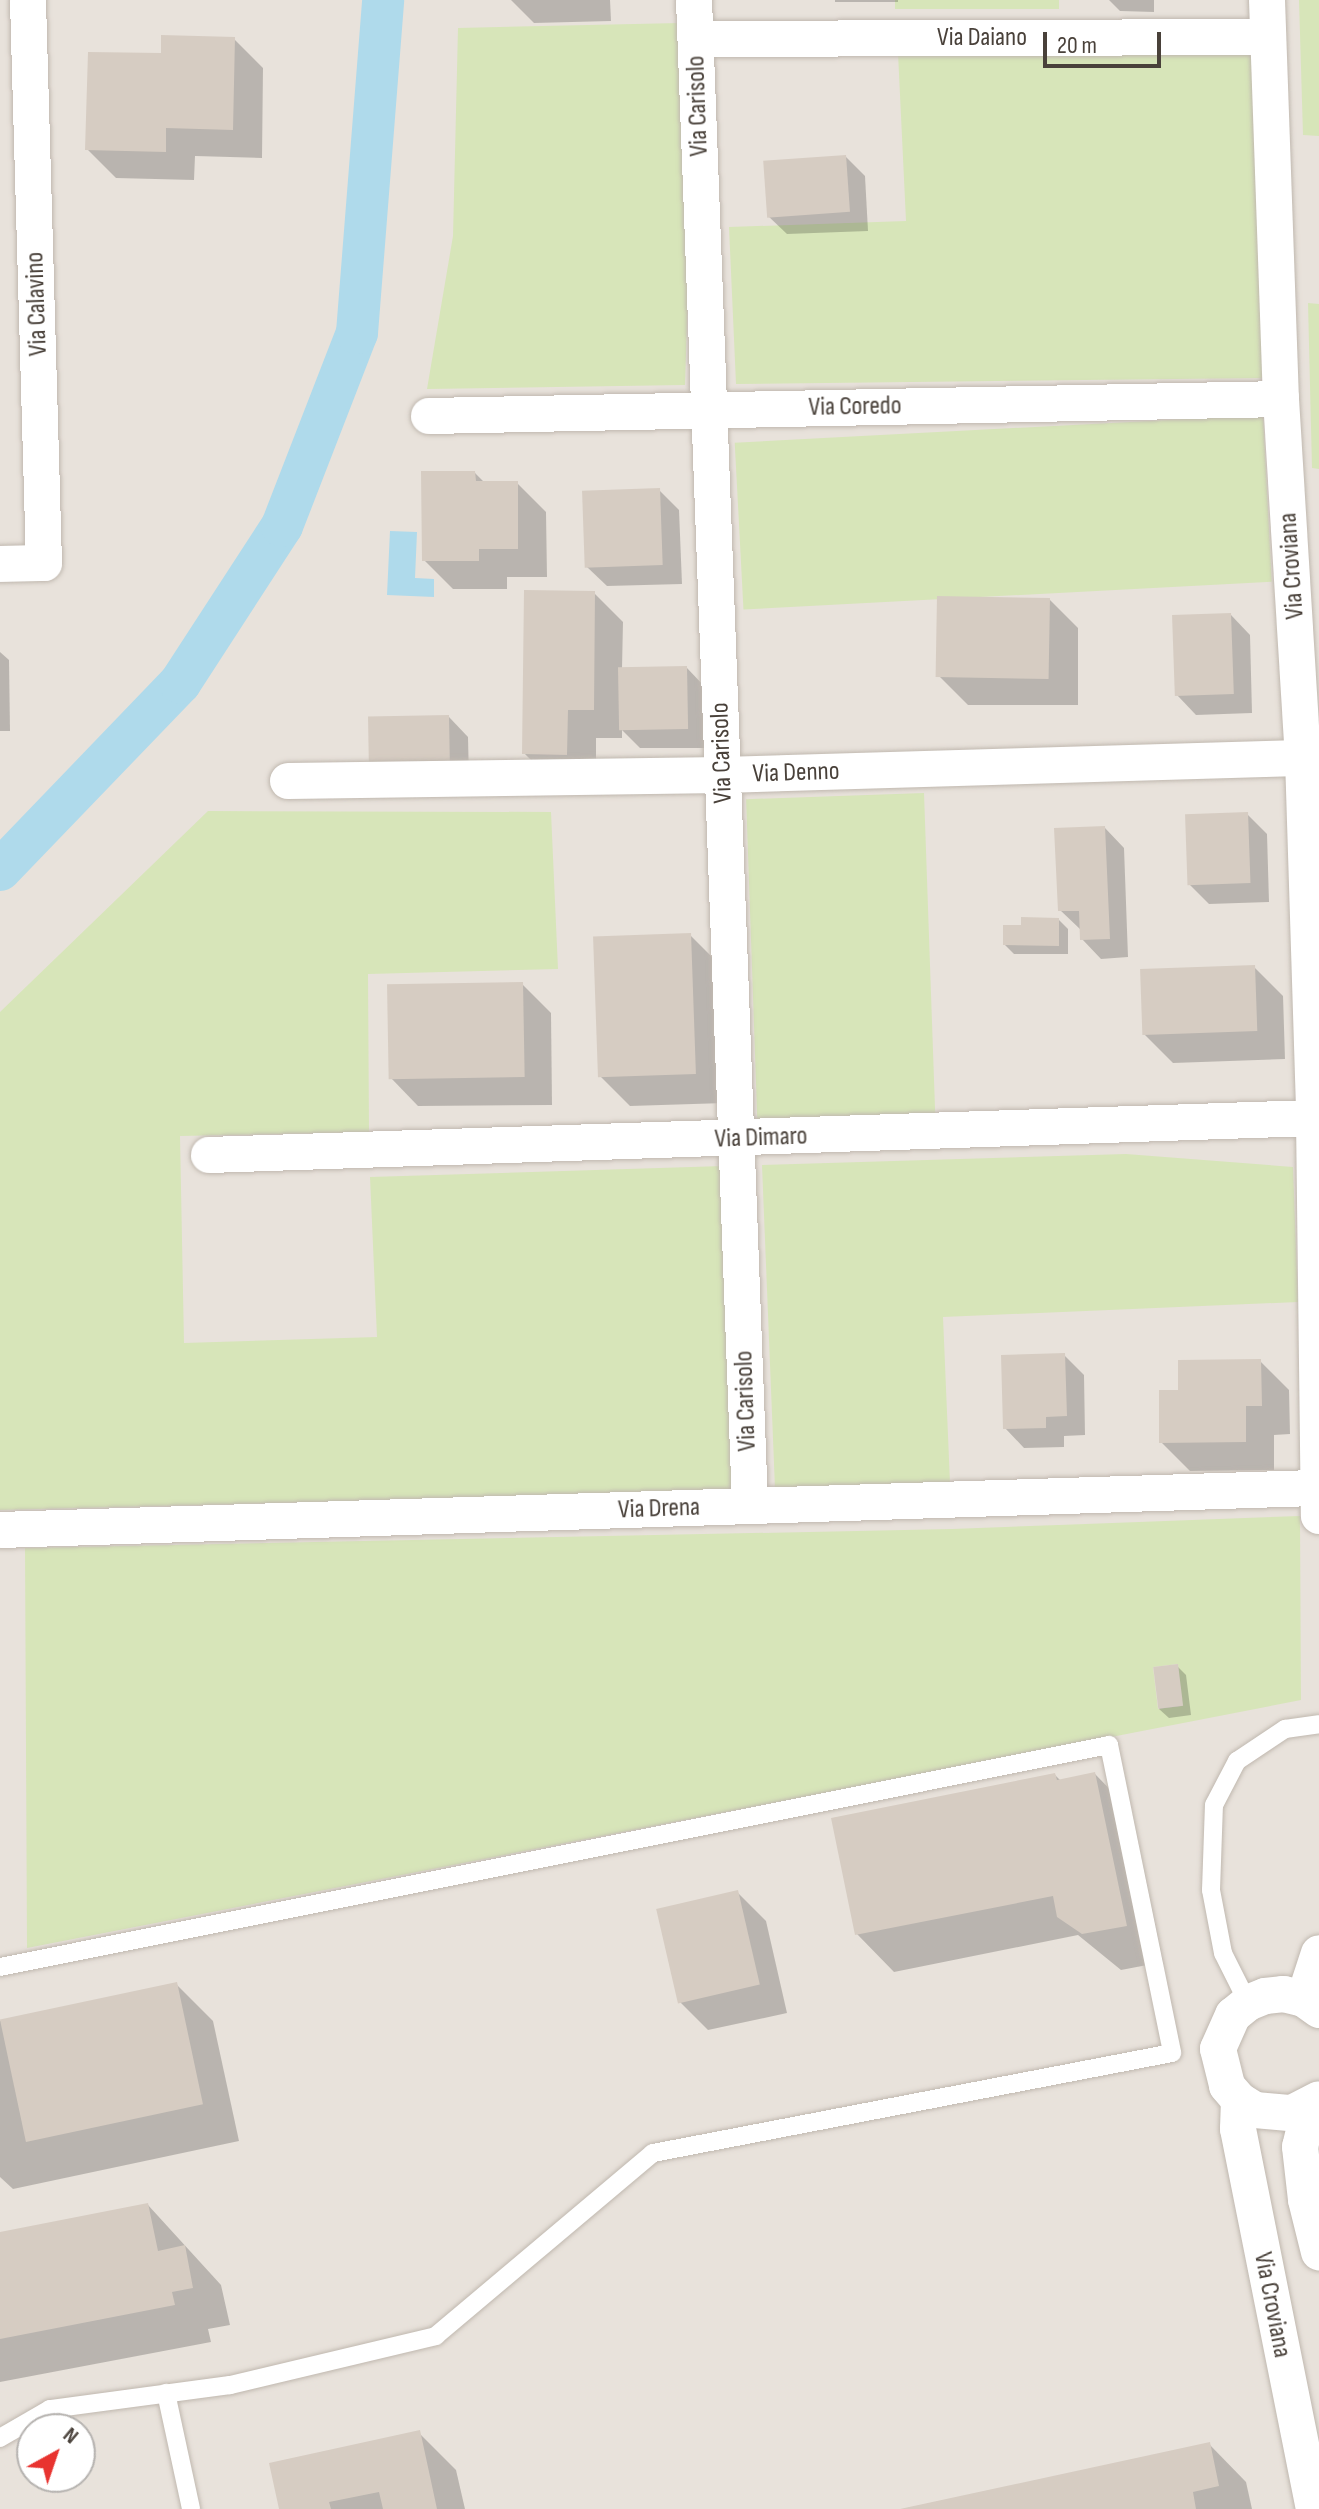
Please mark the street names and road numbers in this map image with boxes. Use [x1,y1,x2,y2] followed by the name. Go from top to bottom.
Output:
[937,22,1027,54] street label: Via Daiano
[681,55,715,157] street label: Via Carisolo
[20,251,54,357] street label: Via Calavino
[808,391,902,423] street label: Via Coredo
[1273,512,1311,620] street label: Via Croviana
[705,702,739,804] street label: Via Carisolo
[752,756,840,790] street label: Via Denno
[714,1121,808,1155] street label: Via Dimaro
[729,1350,763,1452] street label: Via Carisolo
[617,1492,701,1526] street label: Via Drena
[1246,2250,1298,2360] street label: Via Croviana

